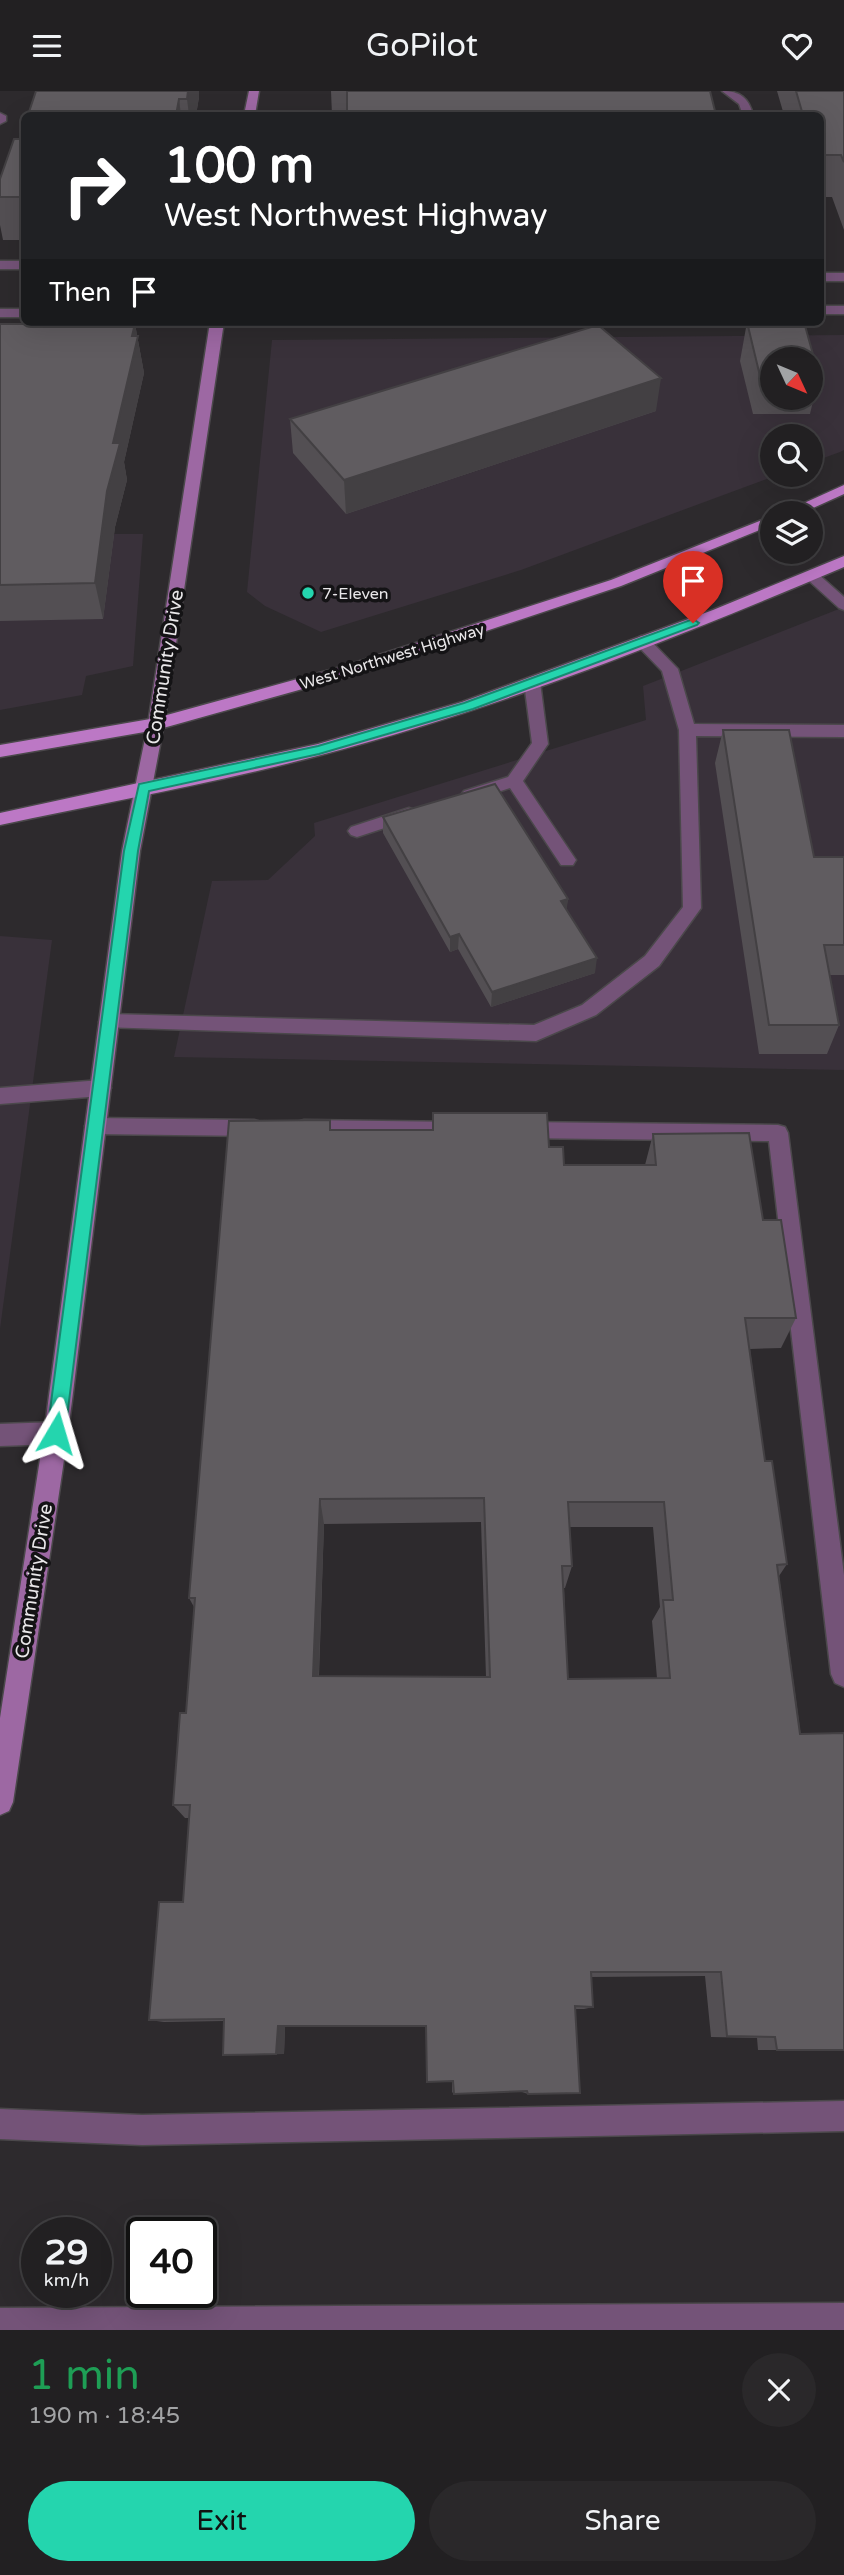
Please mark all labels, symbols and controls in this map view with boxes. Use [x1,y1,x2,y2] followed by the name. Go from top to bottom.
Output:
[28,27,66,65] icon: menu
[366,27,478,65] text: GoPilot
[778,27,816,65] icon: heart
[164,137,314,196] text: 100 m
[49,140,140,231] icon: right
[164,197,547,235] text: West Northwest Highway
[125,273,163,311] icon: arrive
[49,277,111,308] text: Then
[760,347,822,409] north arrow
[760,347,823,564] map controls
[760,424,823,487] button: search
[760,501,823,564] button: layers
[663,551,723,623] pin
[674,562,712,600] icon: arrive
[322,584,389,604] place label: 7-Eleven
[300,585,316,601] marker: 7-Eleven
[142,588,188,746] street label: Community Drive
[298,619,487,695] street label: West Northwest Highway
[19,1396,93,1470] position arrow
[11,1502,57,1660] street label: Community Drive
[126,2217,217,2308] speed limit sign: 40
[45,2232,88,2274] text: 29
[44,2269,89,2291] text: km/h
[28,2350,140,2401] text: 1 min
[742,2353,816,2427] button: close
[28,2402,180,2430] text: 190 m · 18:45
[28,2481,415,2561] button: Exit
[429,2481,816,2561] button: Share

